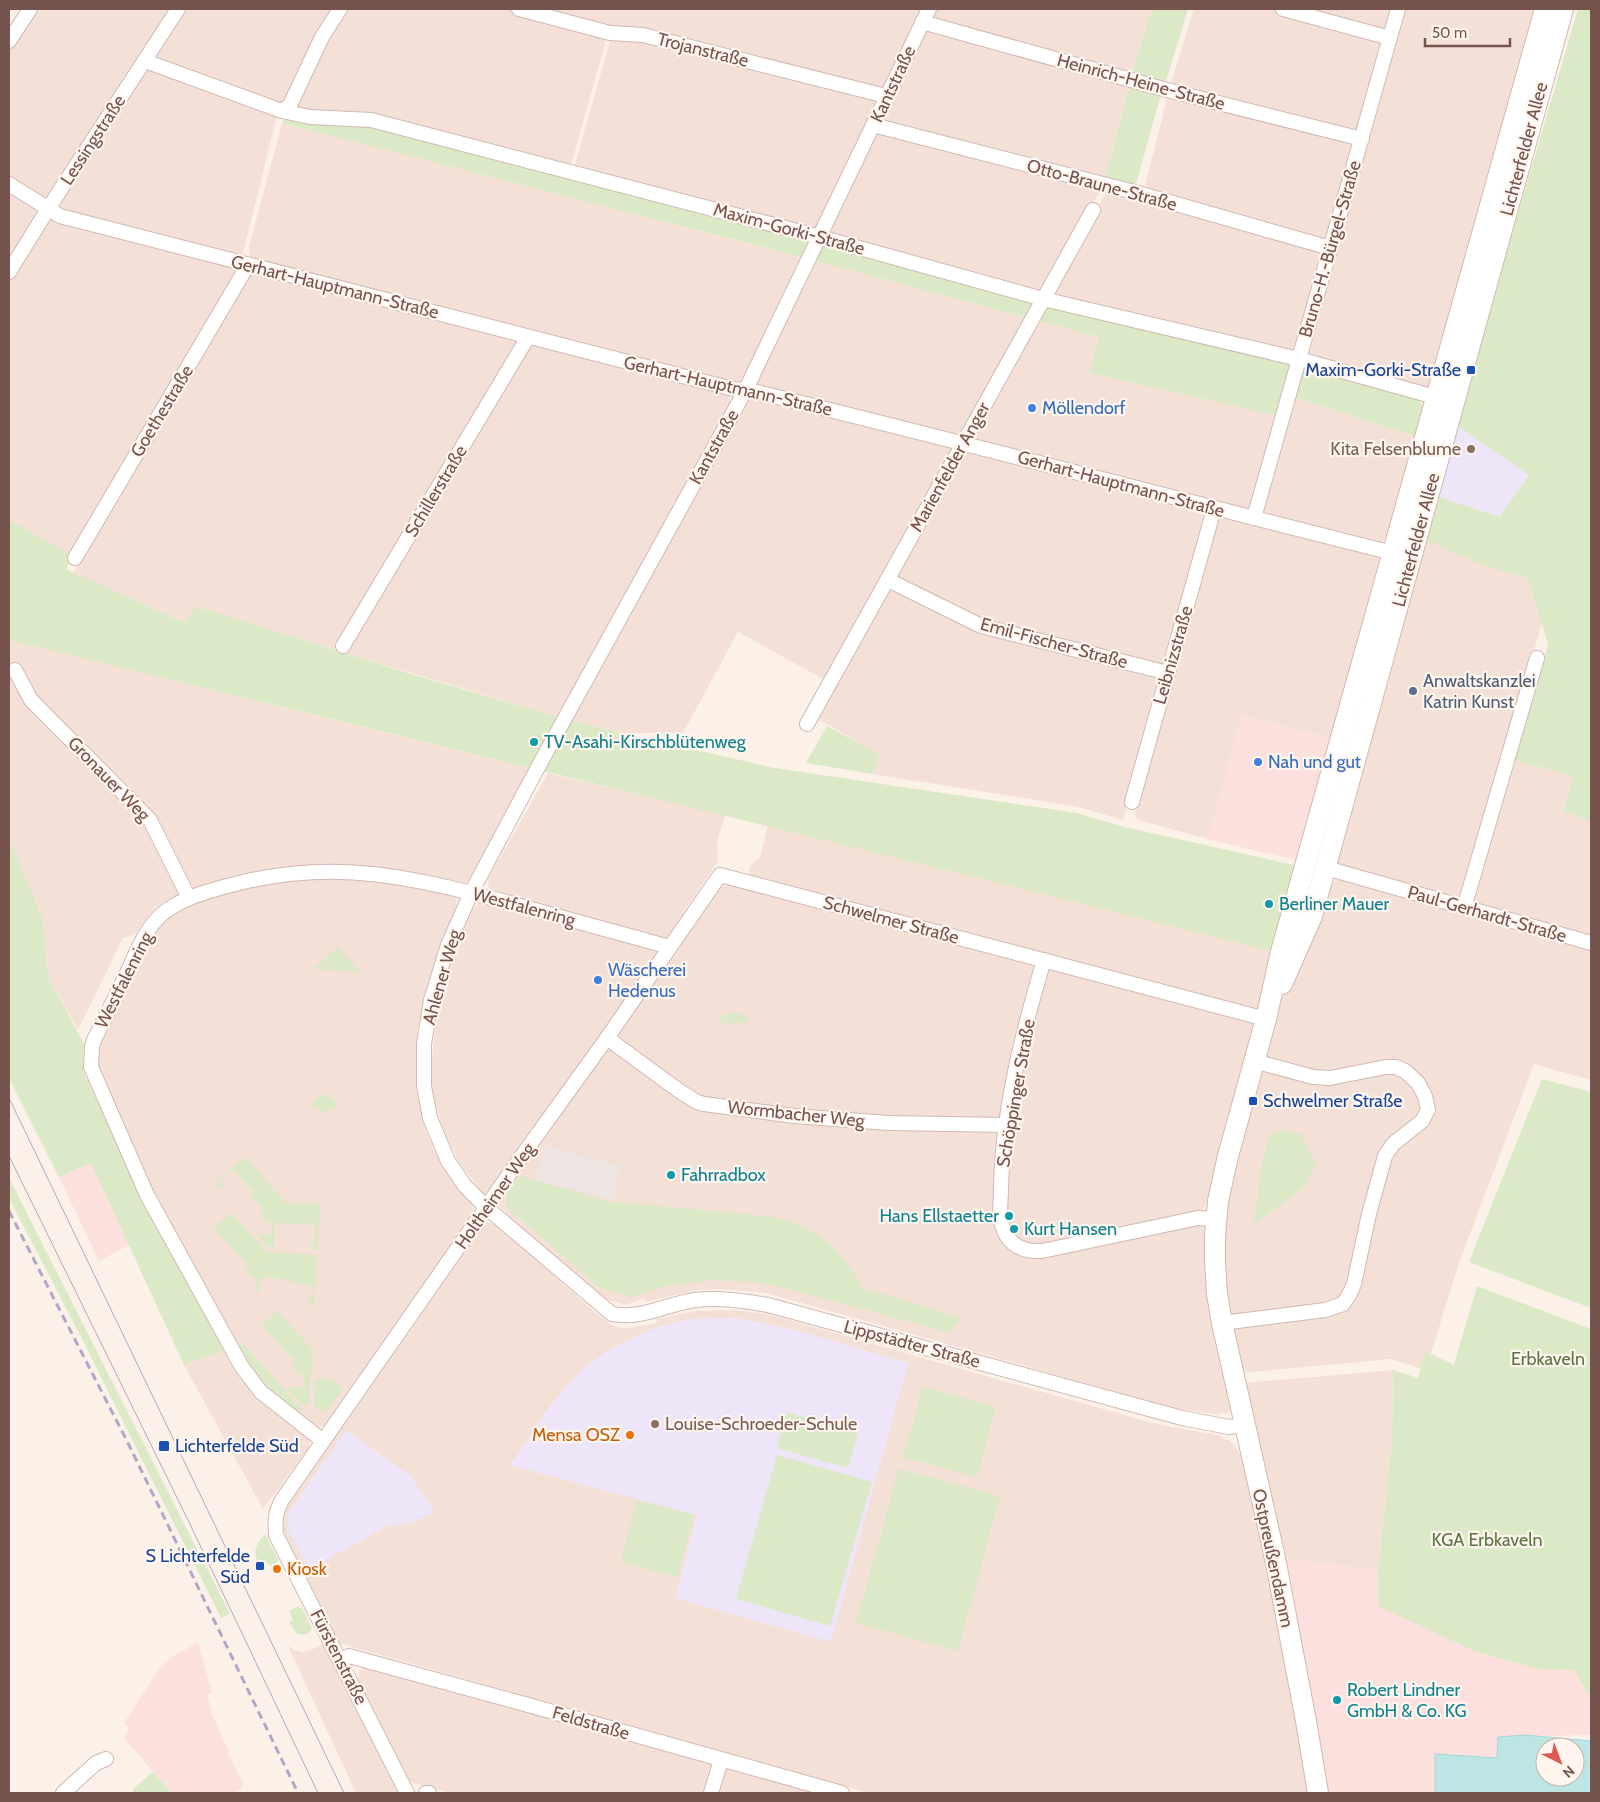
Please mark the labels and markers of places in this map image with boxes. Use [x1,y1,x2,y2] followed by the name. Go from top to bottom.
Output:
[1305,359,1461,381] place label: Maxim-Gorki-Straße
[1465,364,1477,376] marker: Maxim-Gorki-Straße
[1042,397,1126,419] place label: Möllendorf
[1026,402,1038,414] marker: Möllendorf
[1330,438,1461,460] place label: Kita Felsenblume
[1465,443,1477,455] marker: Kita Felsenblume
[1423,670,1536,713] place label: Anwaltskanzlei Katrin Kunst
[1407,685,1419,697] marker: Anwaltskanzlei Katrin Kunst
[544,731,747,753] place label: TV-Asahi-Kirschblütenweg
[528,736,540,748] marker: TV-Asahi-Kirschblütenweg
[1268,751,1361,773] place label: Nah und gut
[1252,756,1264,768] marker: Nah und gut
[1279,893,1390,915] place label: Berliner Mauer
[1263,898,1275,910] marker: Berliner Mauer
[608,959,686,1002] place label: Wäscherei Hedenus
[592,974,604,986] marker: Wäscherei Hedenus
[1263,1090,1402,1112] place label: Schwelmer Straße
[1247,1095,1259,1107] marker: Schwelmer Straße
[681,1164,766,1186] place label: Fahrradbox
[665,1169,677,1181] marker: Fahrradbox
[879,1205,999,1227] place label: Hans Ellstaetter
[1003,1210,1015,1222] marker: Hans Ellstaetter
[1024,1218,1117,1240] place label: Kurt Hansen
[1008,1223,1020,1235] marker: Kurt Hansen
[665,1413,857,1435] place label: Louise-Schroeder-Schule
[649,1418,661,1430] marker: Louise-Schroeder-Schule
[532,1424,620,1446] place label: Mensa OSZ
[624,1429,636,1441] marker: Mensa OSZ
[175,1435,299,1457] place label: Lichterfelde Süd
[157,1439,171,1453] marker: Lichterfelde Süd
[146,1545,250,1588] place label: S Lichterfelde Süd
[287,1558,328,1580] place label: Kiosk
[254,1560,266,1572] marker: S Lichterfelde Süd
[271,1563,283,1575] marker: Kiosk
[1347,1679,1467,1722] place label: Robert Lindner GmbH & Co. KG
[1331,1694,1343,1706] marker: Robert Lindner GmbH & Co. KG

